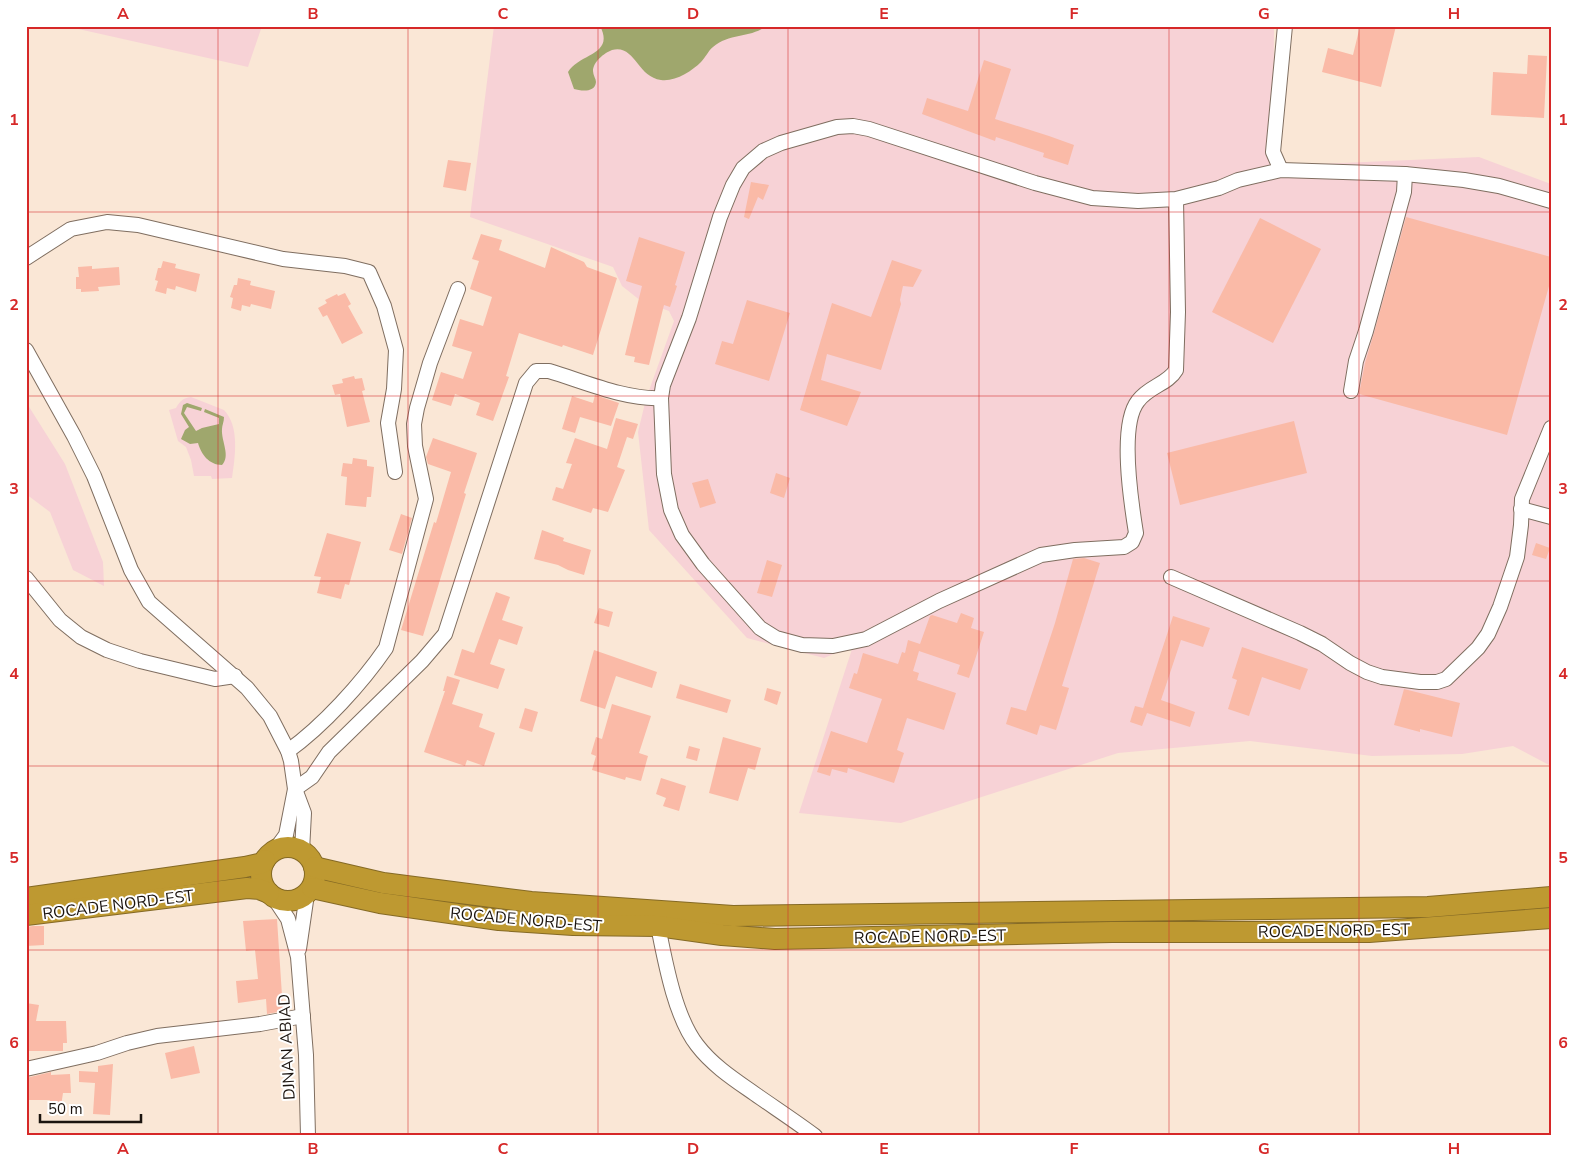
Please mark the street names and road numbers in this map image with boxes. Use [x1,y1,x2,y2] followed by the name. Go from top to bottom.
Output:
[41,885,195,925] street label: ROCADE NORD-EST
[449,902,603,938] street label: ROCADE NORD-EST
[1258,919,1411,943] street label: ROCADE NORD-EST
[854,925,1007,949] street label: ROCADE NORD-EST
[273,993,301,1101] street label: DJNAN ABIAD

